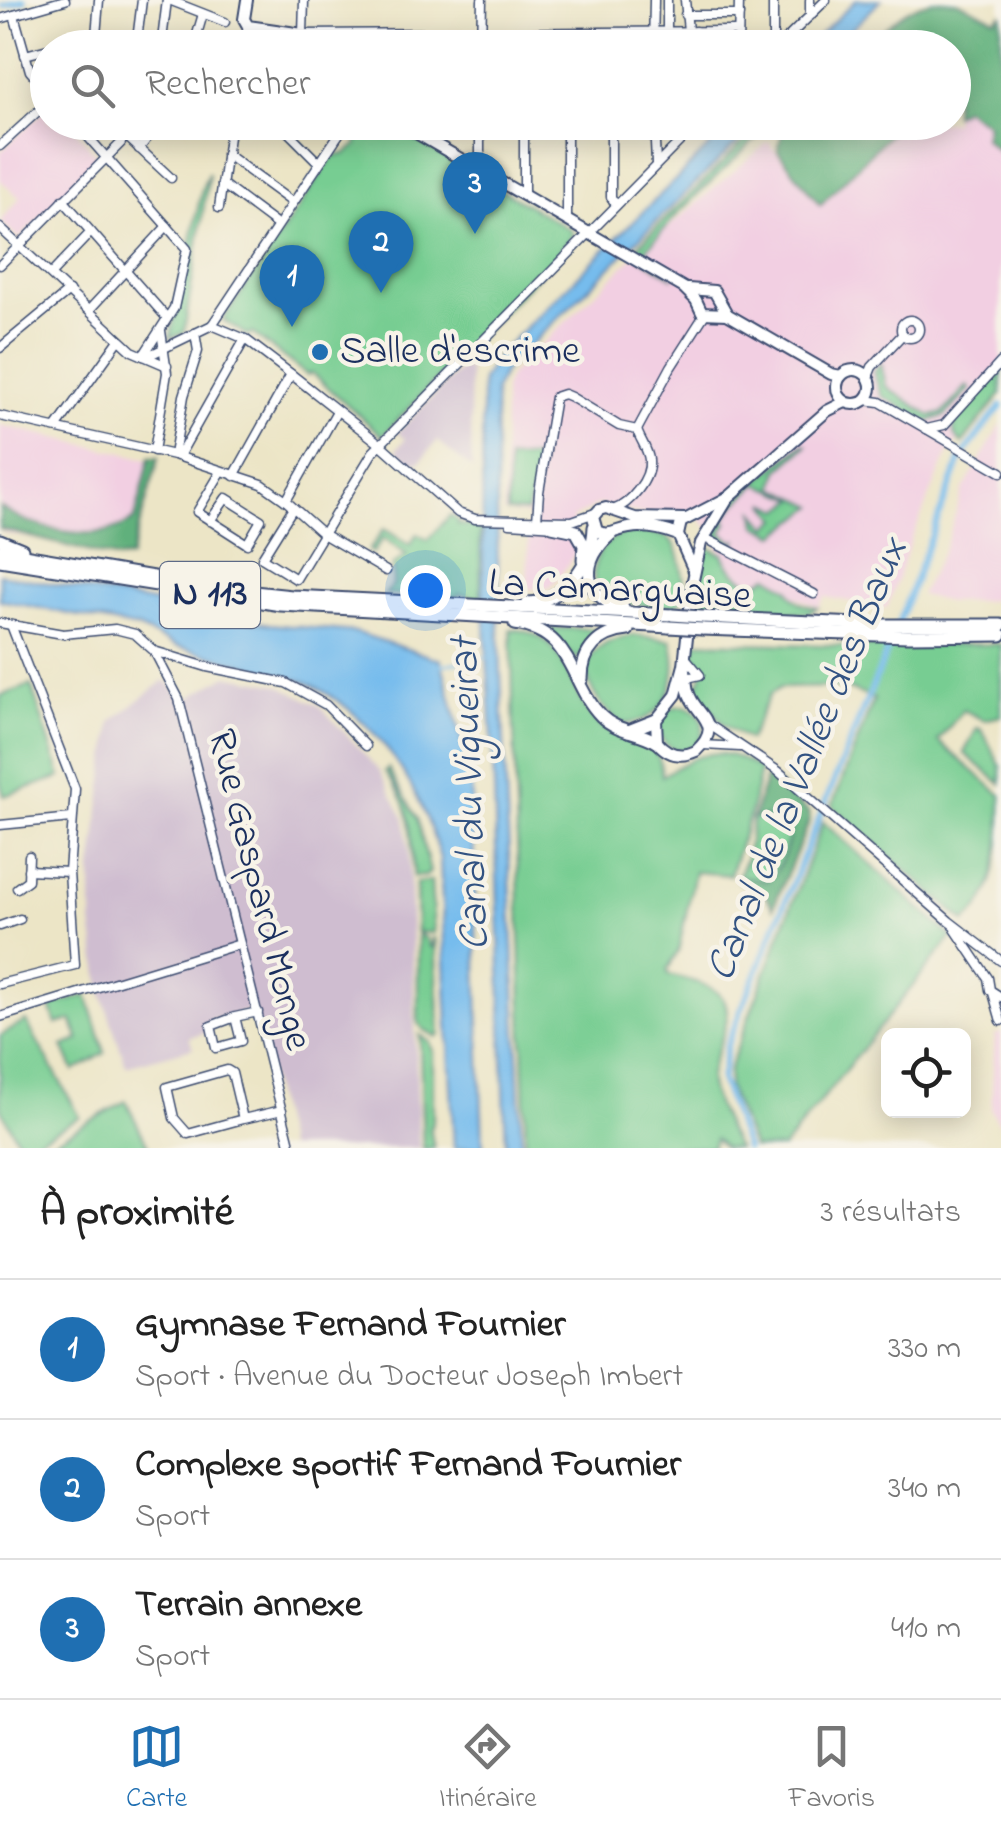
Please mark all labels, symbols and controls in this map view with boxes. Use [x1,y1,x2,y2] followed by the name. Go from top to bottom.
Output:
[30,30,971,140] search box
[145,57,311,113] text: Rechercher
[65,58,120,113] icon: search
[442,152,508,234] pin: 3
[348,210,414,293] pin: 2
[260,245,324,327] pin: 1
[340,323,580,382] place label: Salle d'escrime
[309,341,331,363] marker: Salle d'escrime
[691,527,926,990] water label: Canal de la Vallée des Baux
[487,555,753,627] street label: La Camarguaise
[160,562,260,628] road number: N 113
[400,565,451,616] your location
[435,633,508,952] water label: Canal du Vigueirat
[190,723,326,1057] street label: Rue Gaspard Monge
[881,1028,971,1118] map controls
[881,1028,971,1118] button: locate
[40,1183,234,1244] text: À proximité
[821,1190,961,1237] text: 3 résultats
[135,1298,566,1354] text: Gymnase Fernand Fournier
[67,1326,78,1373] text: 1
[888,1326,961,1373] text: 330 m
[135,1354,683,1401] text: Sport · Avenue du Docteur Joseph Imbert
[135,1438,681,1494] text: Complexe sportif Fernand Fournier
[65,1466,80,1513] text: 2
[888,1466,961,1513] text: 340 m
[135,1494,210,1541] text: Sport
[135,1578,362,1634] text: Terrain annexe
[66,1606,79,1653] text: 3
[891,1606,961,1653] text: 410 m
[135,1634,210,1681] text: Sport
[126,1719,187,1820] tab: Carte
[439,1719,536,1820] tab: Itinéraire
[788,1719,875,1820] tab: Favoris

